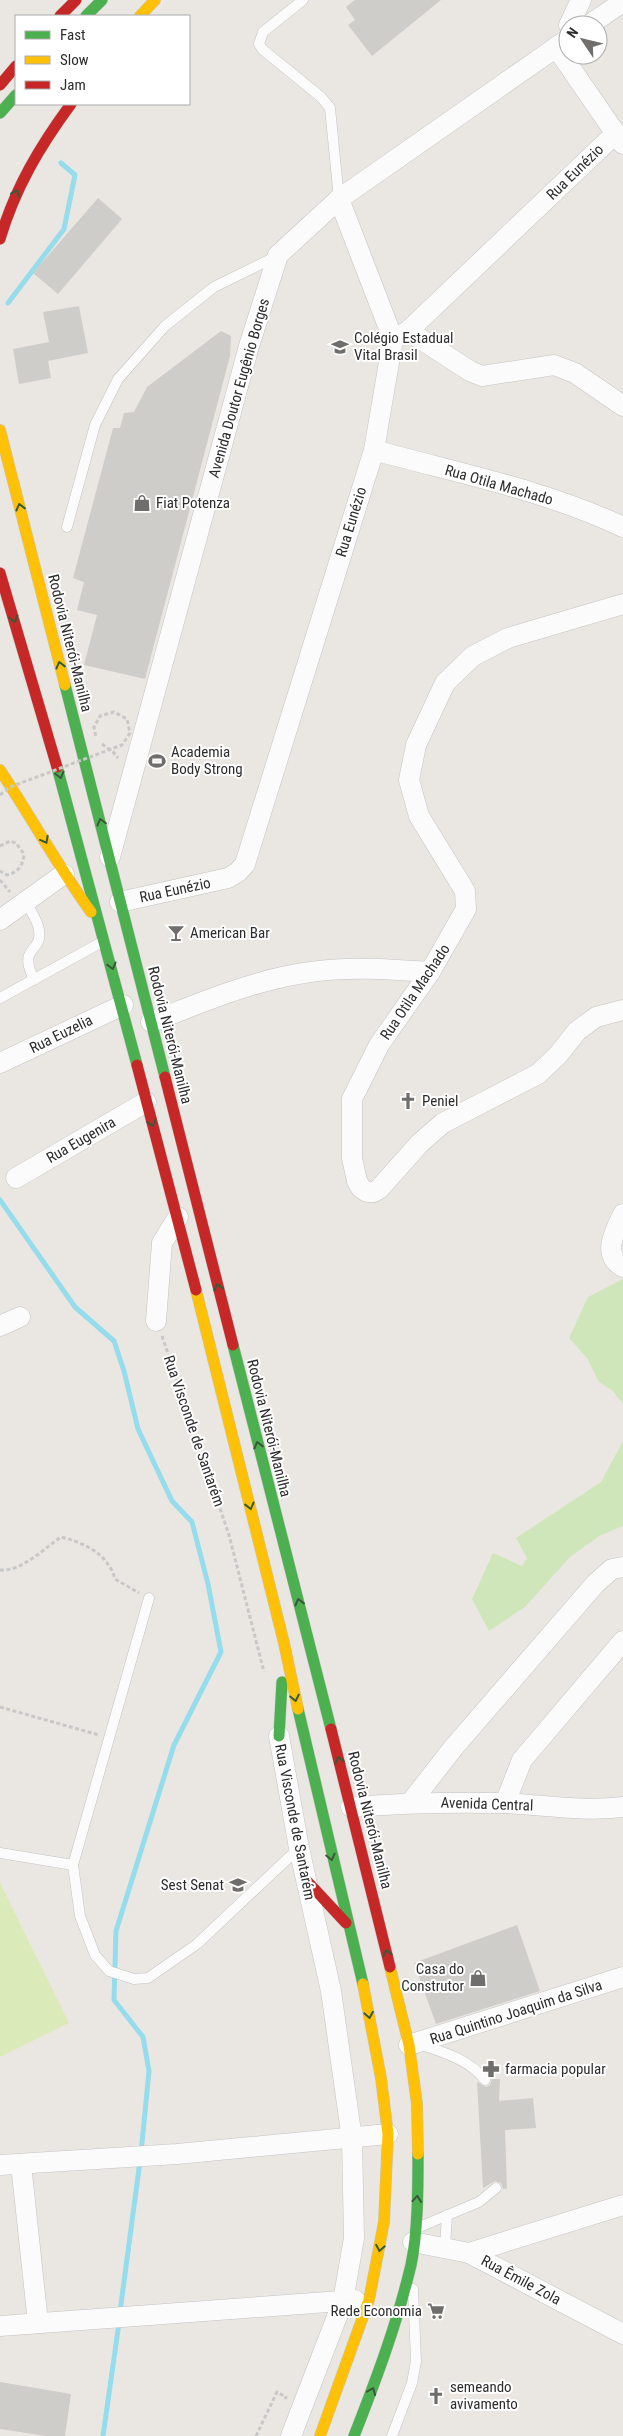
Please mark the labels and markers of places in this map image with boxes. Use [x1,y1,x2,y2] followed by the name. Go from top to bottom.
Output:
[354,329,454,364] place label: Colégio Estadual Vital Brasil
[330,337,350,357] school or university icon: Colégio Estadual Vital Brasil
[132,493,152,513] shop icon: Fiat Potenza
[156,494,230,512] place label: Fiat Potenza
[171,743,243,778] place label: Academia Body Strong
[147,751,167,771] sports icon: Academia Body Strong
[166,923,186,943] bar icon: American Bar
[190,924,270,942] place label: American Bar
[398,1091,418,1111] church icon: Peniel
[422,1092,458,1110] place label: Peniel
[228,1875,248,1895] school or university icon: Sest Senat
[161,1876,224,1894] place label: Sest Senat
[401,1960,464,1995] place label: Casa do Construtor
[468,1968,488,1988] shop icon: Casa do Construtor
[481,2059,501,2079] pharmacy icon: farmacia popular
[505,2060,606,2078] place label: farmacia popular
[426,2301,446,2321] supermarket icon: Rede Economia
[331,2302,422,2320] place label: Rede Economia
[450,2378,518,2413] place label: semeando avivamento
[426,2386,446,2406] church icon: semeando avivamento

